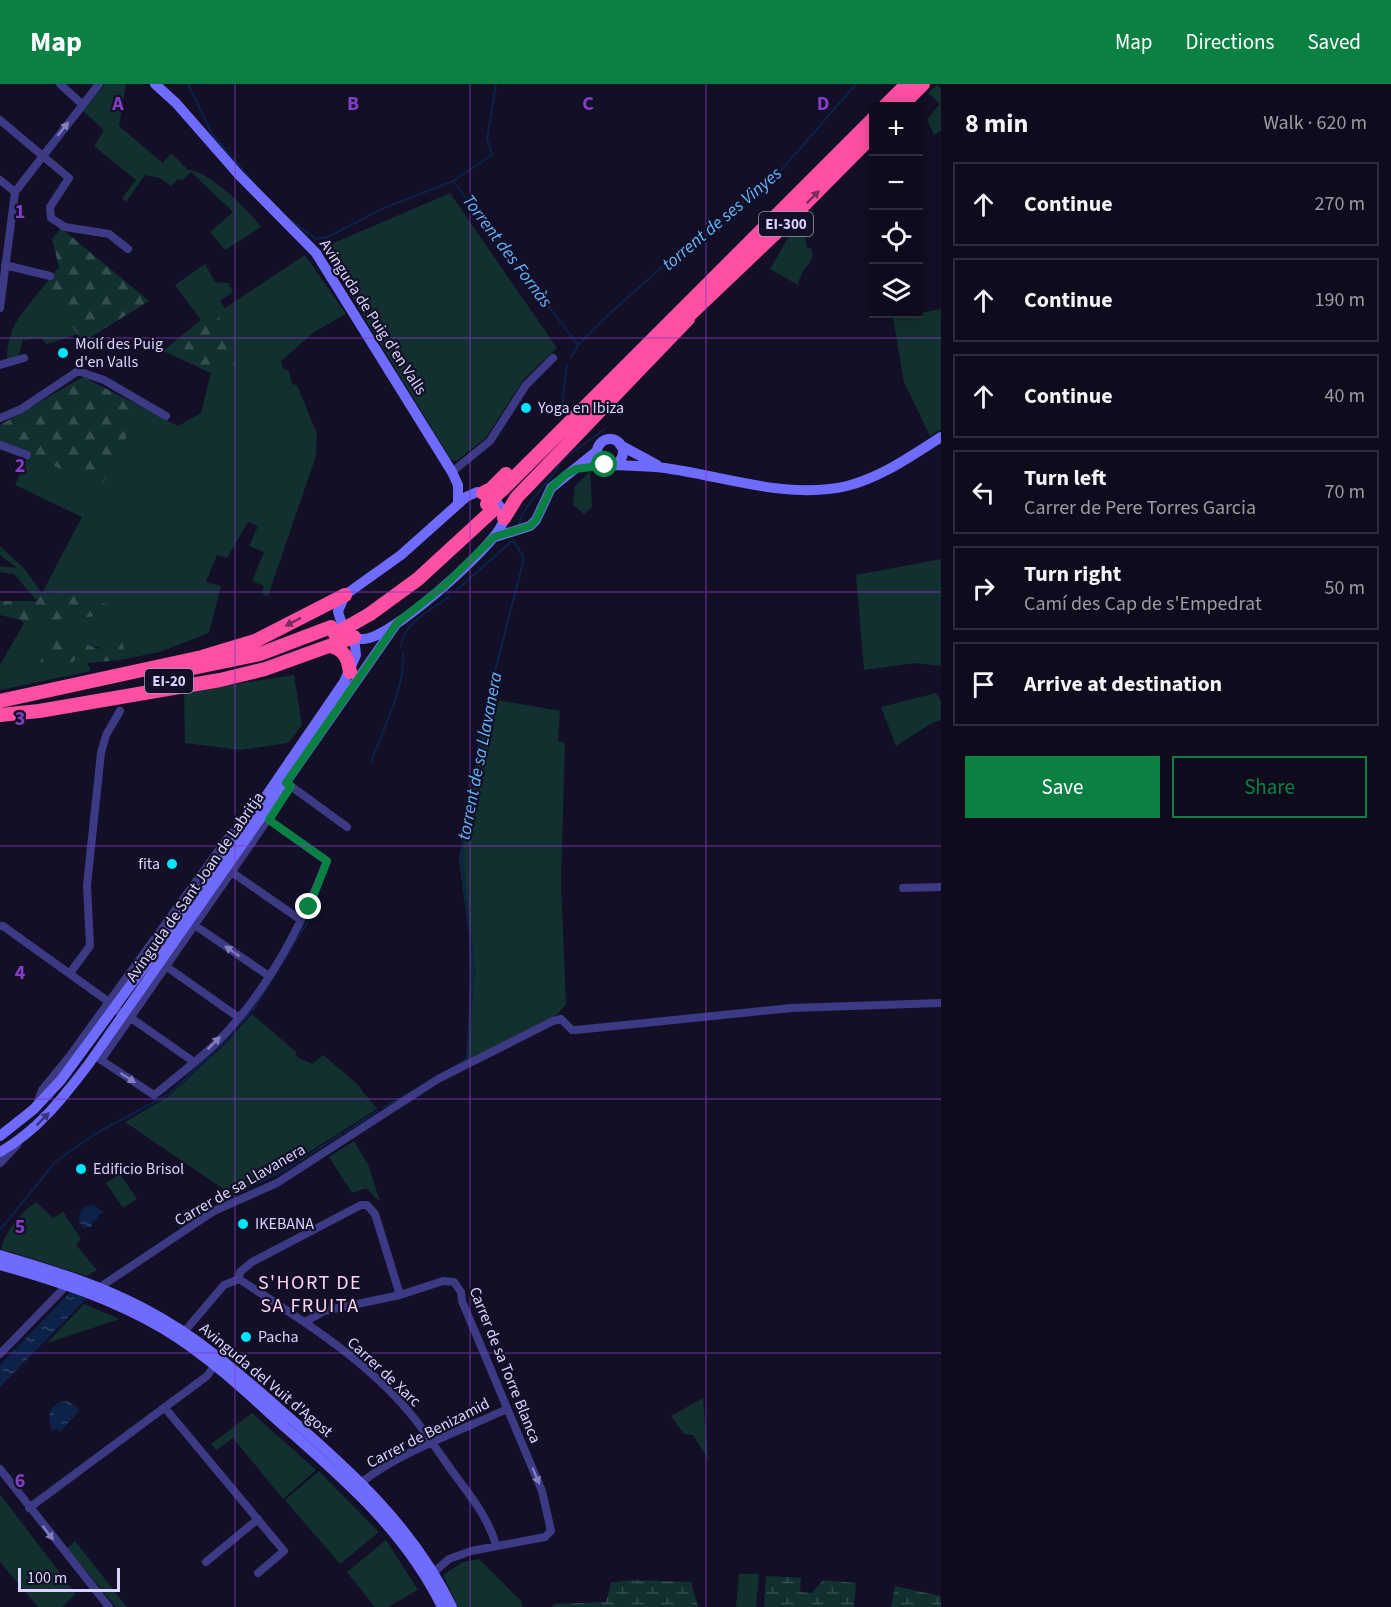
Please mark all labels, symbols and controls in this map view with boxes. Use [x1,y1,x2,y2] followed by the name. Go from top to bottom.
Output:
[30,22,82,62] text: Map
[1115,27,1153,57] text: Map
[1186,27,1274,57] text: Directions
[1307,27,1361,57] text: Saved
[111,90,124,118] text: A
[347,90,359,118] text: B
[582,90,594,118] text: C
[817,90,829,118] text: D
[869,102,923,318] map controls
[869,102,923,156] button: +
[965,105,1028,142] text: 8 min
[1263,109,1367,137] text: Walk · 620 m
[57,122,69,138] one-way arrow
[869,156,923,210] button: −
[657,161,787,277] water label: torrent de ses Vinyes
[967,188,1000,221] icon: ahead
[1024,188,1113,220] text: Continue
[456,189,558,313] water label: Torrent des Fornàs
[805,190,819,204] one-way arrow
[1315,190,1365,218] text: 270 m
[15,198,25,226] text: 1
[869,210,923,264] button: locate
[759,212,813,236] road number: EI-300
[314,235,432,399] street label: Avinguda de Puig d'en Valls
[869,264,923,318] button: layers
[967,284,1000,317] icon: ahead
[1024,284,1113,316] text: Continue
[1315,286,1365,314] text: 190 m
[75,333,163,373] place label: Molí des Puig d'en Valls
[56,346,70,360] marker: Molí des Puig d'en Valls
[967,380,1000,413] icon: ahead
[1024,380,1113,412] text: Continue
[1325,382,1365,410] text: 40 m
[537,397,624,419] place label: Yoga en Ibiza
[519,401,533,415] marker: Yoga en Ibiza
[591,451,617,477] route start
[15,452,25,480] text: 2
[1024,462,1106,494] text: Turn left
[967,476,1000,509] icon: left
[1325,478,1365,506] text: 70 m
[1024,494,1256,522] text: Carrer de Pere Torres Garcia
[1024,558,1121,590] text: Turn right
[967,572,1000,605] icon: right
[1325,574,1365,602] text: 50 m
[1024,590,1262,618] text: Camí des Cap de s'Empedrat
[284,616,302,626] one-way arrow
[967,668,1000,701] icon: arrive
[1024,668,1222,700] text: Arrive at destination
[145,669,193,693] road number: EI-20
[451,670,509,842] water label: torrent de sa Llavanera
[15,705,25,733] text: 3
[965,756,1160,818] button: Save
[1172,756,1367,818] button: Share
[121,788,269,986] street label: Avinguda de Sant Joan de Labritja
[138,853,160,875] place label: fita
[165,857,179,871] marker: fita
[295,893,321,919] route end
[225,945,241,957] one-way arrow
[15,959,26,987] text: 4
[207,1037,221,1051] one-way arrow
[119,1072,135,1084] one-way arrow
[36,1112,51,1126] one-way arrow
[170,1139,310,1231] street label: Carrer de sa Llavanera
[93,1158,184,1180] place label: Edificio Brisol
[74,1162,88,1176] marker: Edificio Brisol
[15,1213,25,1241] text: 5
[255,1213,314,1235] place label: IKEBANA
[236,1217,250,1231] marker: IKEBANA
[258,1269,362,1320] district label: S'HORT DE SA FRUITA
[464,1284,546,1446] street label: Carrer de sa Torre Blanca
[195,1318,338,1443] street label: Avinguda del Vuit d'Agost
[258,1326,299,1348] place label: Pacha
[239,1330,253,1344] marker: Pacha
[342,1332,426,1412] street label: Carrer de Xarc
[363,1392,493,1474] street label: Carrer de Benizamid
[15,1467,25,1495] text: 6
[531,1468,541,1486] one-way arrow
[42,1524,54,1540] one-way arrow
[18,1565,120,1592] scale bar
[27,1567,67,1589] text: 100 m

